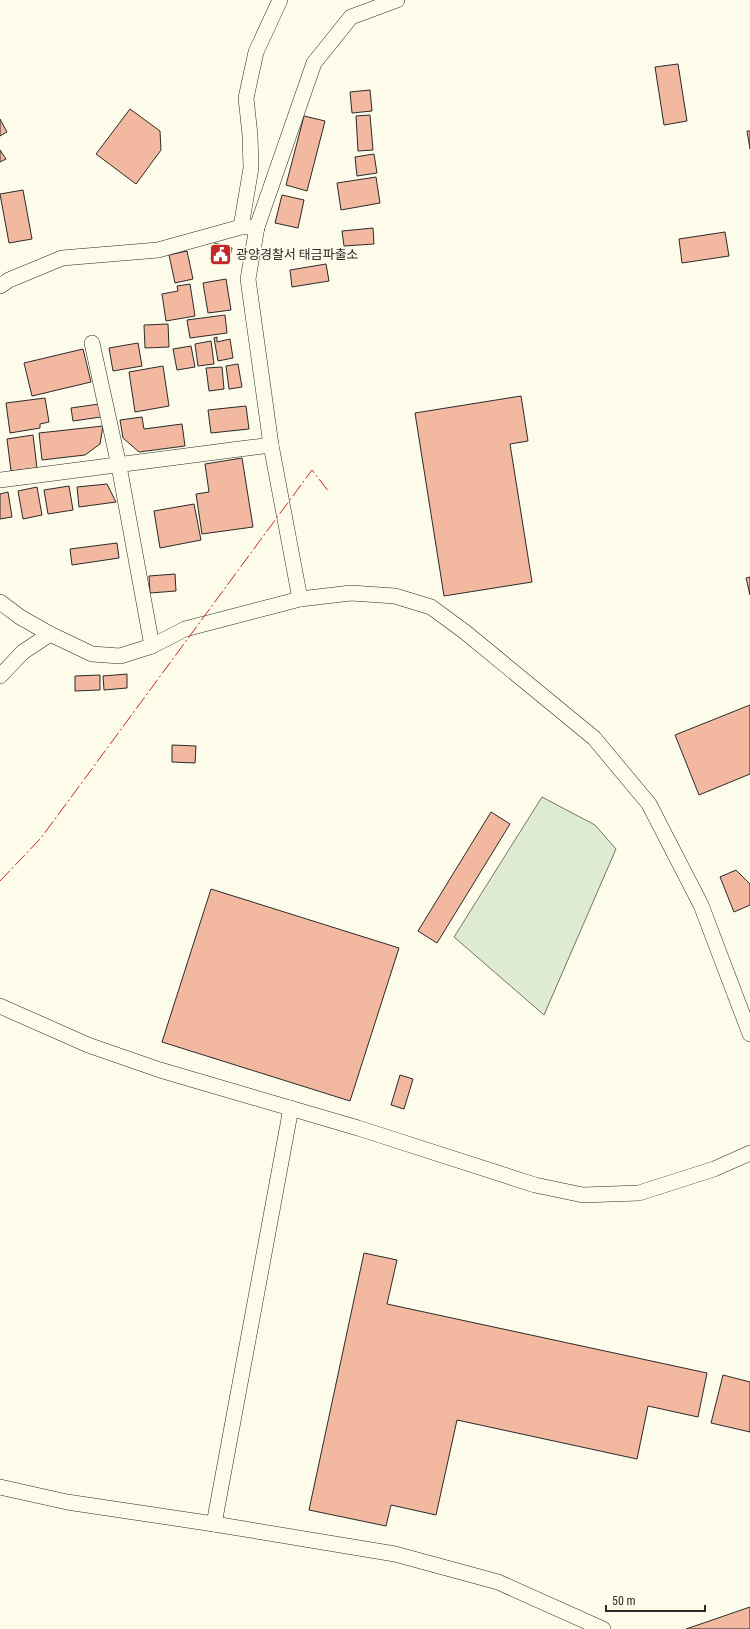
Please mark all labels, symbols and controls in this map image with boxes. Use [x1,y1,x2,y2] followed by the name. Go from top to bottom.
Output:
[208,241,234,267] public building icon: 광양경찰서 태금파출소
[236,247,359,262] place label: 광양경찰서 태금파출소
[606,1587,705,1613] scale bar
[612,1594,636,1608] text: 50 m

